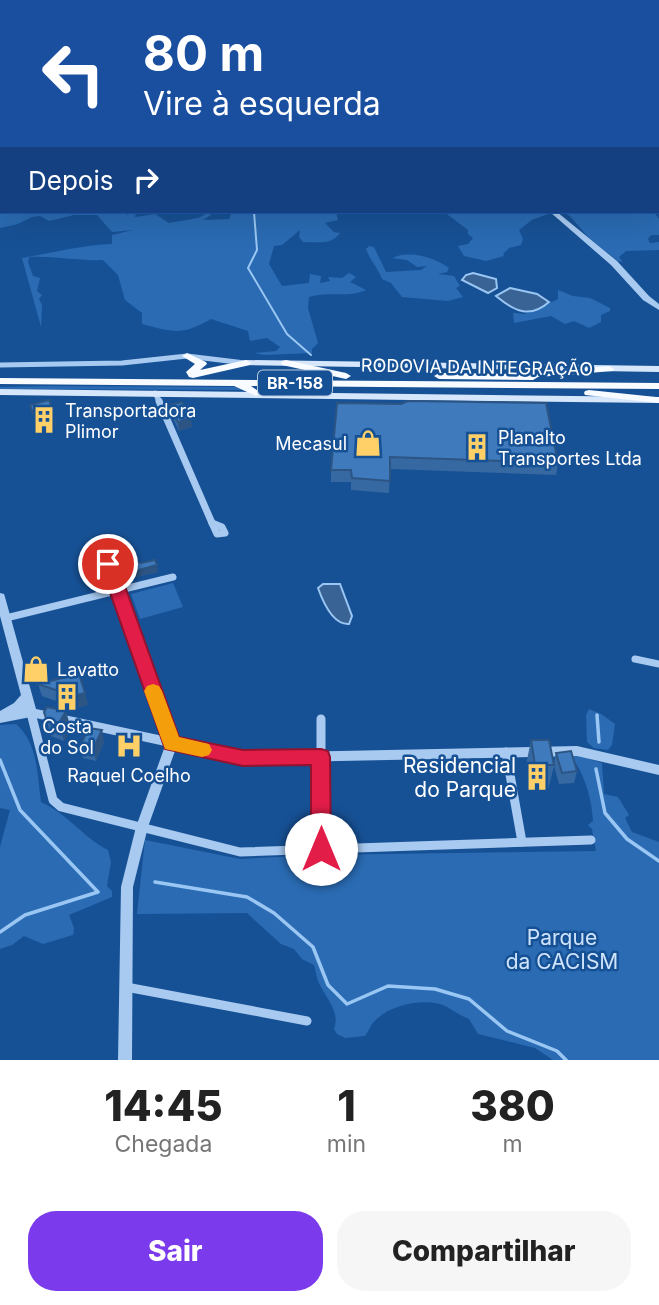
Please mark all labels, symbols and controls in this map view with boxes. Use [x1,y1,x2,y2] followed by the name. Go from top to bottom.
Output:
[143,24,264,83] text: 80 m
[28,28,119,119] icon: left
[143,84,381,123] text: Vire à esquerda
[127,161,165,199] icon: right
[28,165,113,196] text: Depois
[361,353,593,380] street label: RODOVIA DA INTEGRAÇÃO
[258,370,332,396] road number: BR-158
[65,400,196,442] place label: Transportadora Plimor
[29,405,59,435] building icon: Transportadora Plimor
[498,427,642,469] place label: Planalto Transportes Ltda
[353,428,383,458] shop icon: Mecasul
[462,432,492,462] building icon: Planalto Transportes Ltda
[275,433,347,454] place label: Mecasul
[78,534,138,594] pin
[89,545,127,583] icon: arrive
[21,654,51,684] shop icon: Lavatto
[57,659,119,680] place label: Lavatto
[52,682,82,712] building icon: Costa do Sol
[40,716,94,758] place label: Costa do Sol
[114,731,144,761] hospital icon: Raquel Coelho
[403,753,516,802] place label: Residencial do Parque
[522,762,552,792] building icon: Residencial do Parque
[67,765,191,786] place label: Raquel Coelho
[284,812,358,886] position arrow
[506,925,618,974] park label: Parque da CACISM
[104,1080,223,1131] text: 14:45
[337,1080,356,1131] text: 1
[470,1080,555,1131] text: 380
[115,1130,212,1158] text: Chegada
[327,1130,366,1158] text: min
[502,1130,523,1158] text: m
[28,1211,323,1291] button: Sair
[337,1211,631,1291] button: Compartilhar

